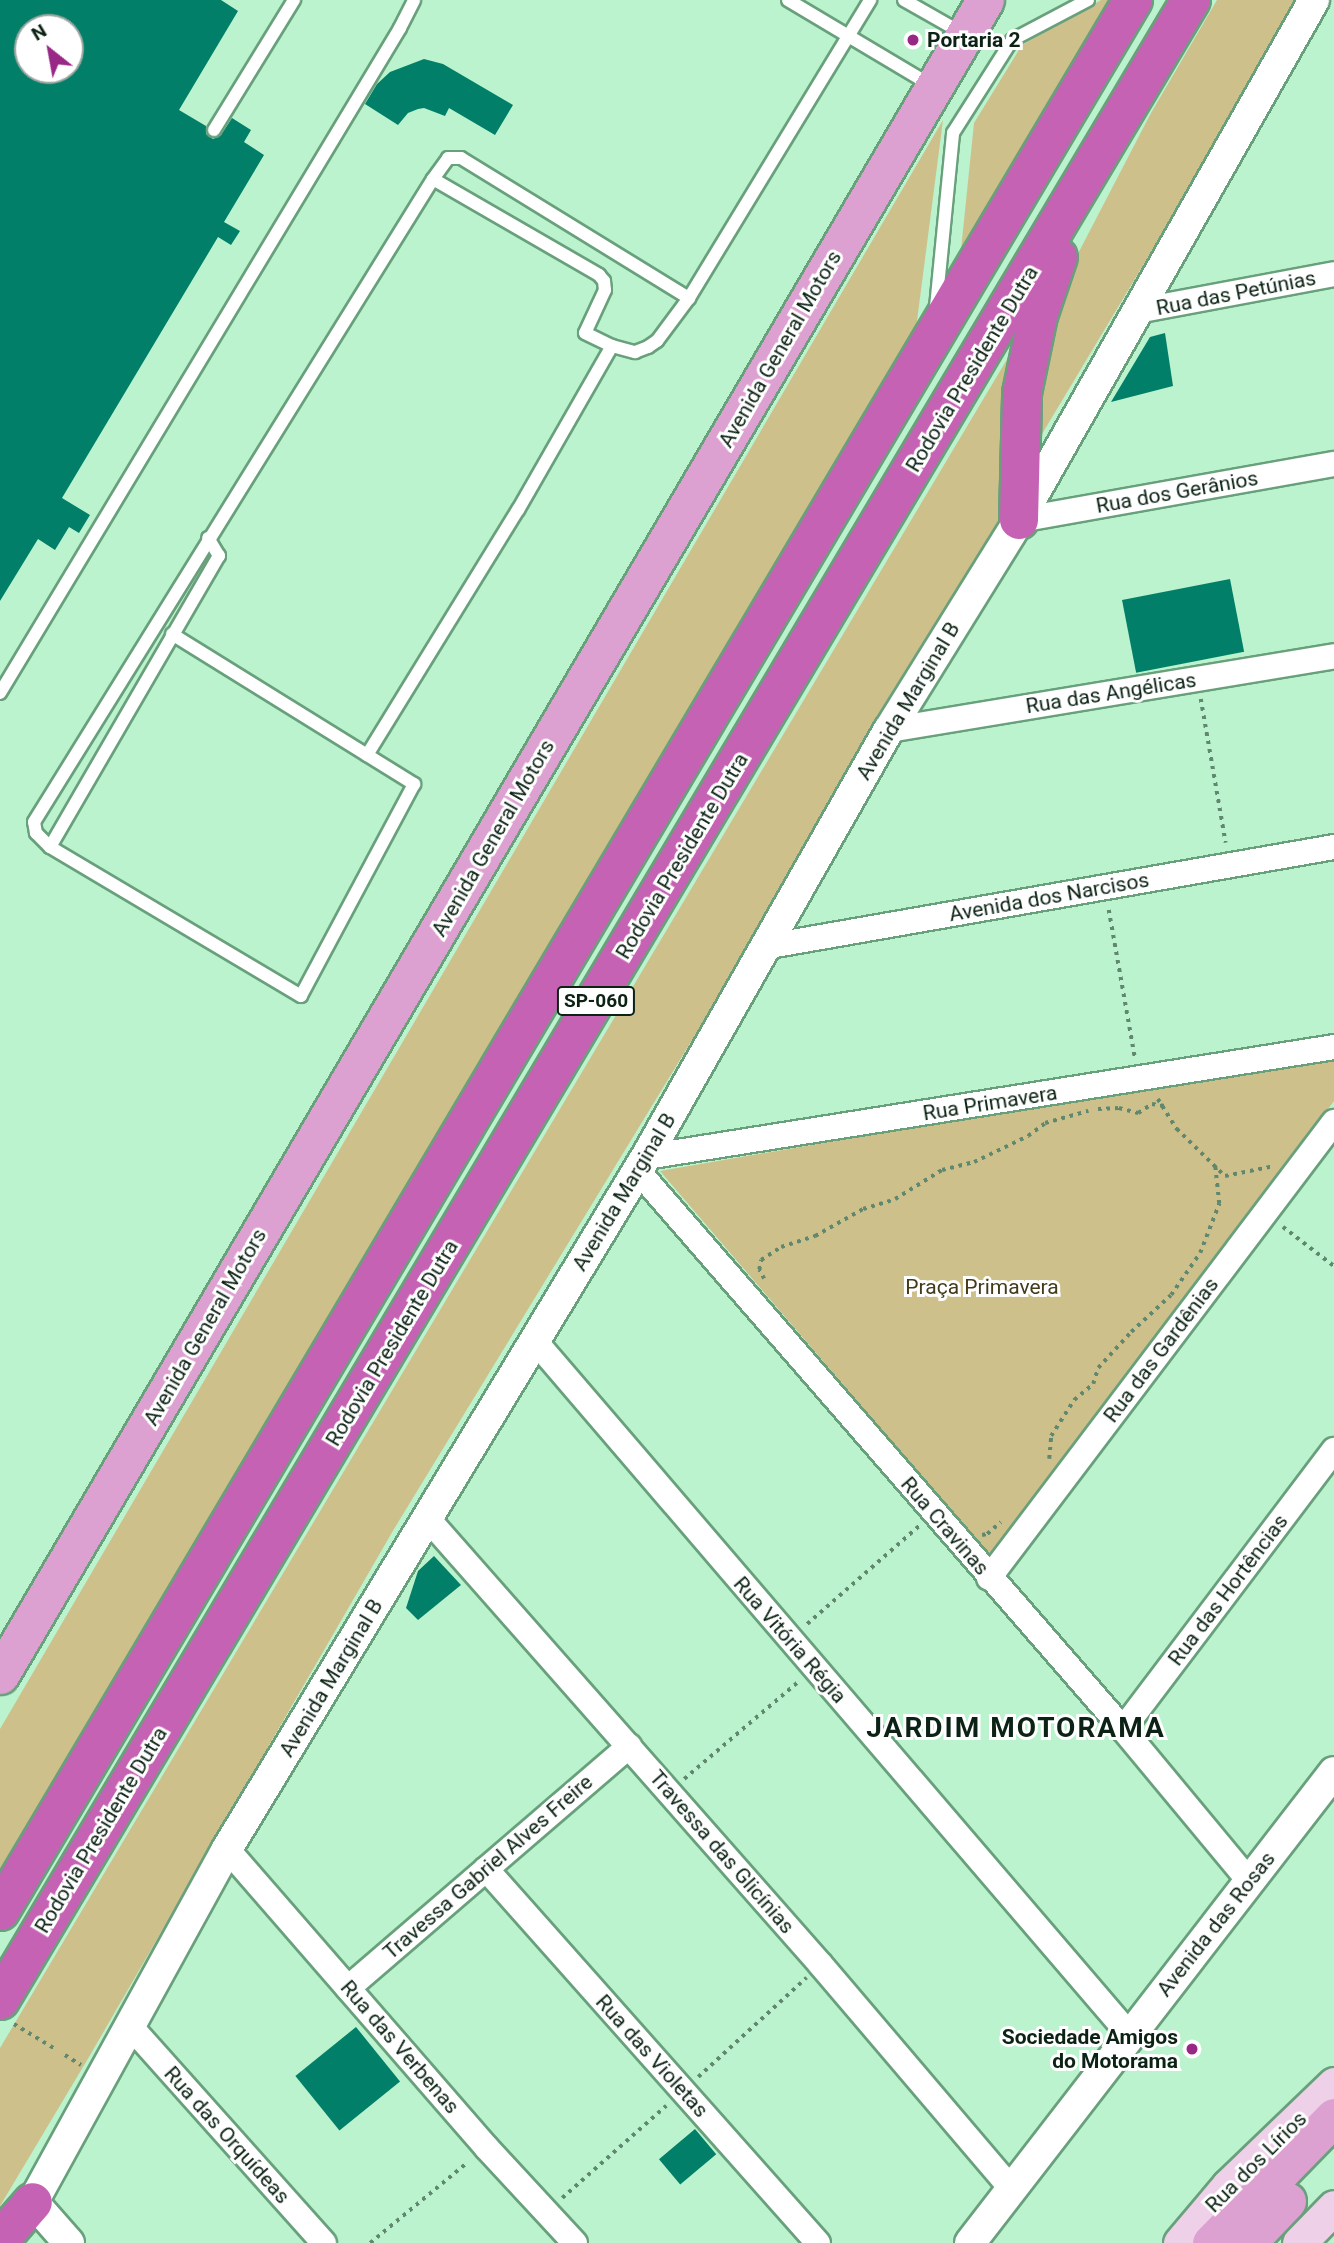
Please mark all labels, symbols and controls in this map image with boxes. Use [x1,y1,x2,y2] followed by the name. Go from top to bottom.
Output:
[14,14,84,84] north arrow
[27,19,51,46] text: N
[927,27,1021,53] place label: Portaria 2
[905,32,921,48] marker: Portaria 2
[713,246,847,452] street label: Avenida General Motors
[900,261,1044,477] street label: Rodovia Presidente Dutra
[1154,265,1318,321] street label: Rua das Petúnias
[1094,465,1260,519] street label: Rua dos Gerânios
[851,618,965,784] street label: Avenida Marginal B
[1024,667,1198,719] street label: Rua das Angélicas
[426,735,560,941] street label: Avenida General Motors
[610,748,754,964] street label: Rodovia Presidente Dutra
[947,867,1151,927] street label: Avenida dos Narcisos
[556,986,636,1016] road number: SP-060
[921,1080,1059,1126] street label: Rua Primavera
[567,1109,681,1275] street label: Avenida Marginal B
[138,1224,272,1430] street label: Avenida General Motors
[320,1235,464,1451] street label: Rodovia Presidente Dutra
[1098,1273,1224,1427] street label: Rua das Gardênias
[905,1274,1059,1300] park label: Praça Primavera
[895,1472,995,1580] street label: Rua Cravinas
[1163,1509,1293,1671] street label: Rua das Hortências
[728,1572,852,1708] street label: Rua Vitória Régia
[274,1595,388,1761] street label: Avenida Marginal B
[868,1711,1164,1745] district label: JARDIM MOTORAMA
[29,1722,173,1938] street label: Rodovia Presidente Dutra
[644,1765,800,1939] street label: Travessa das Glicínias
[378,1769,598,1965] street label: Travessa Gabriel Alves Freire
[1152,1847,1280,2001] street label: Avenida das Rosas
[335,1975,465,2119] street label: Rua das Verbenas
[590,1989,714,2123] street label: Rua das Violetas
[1002,2024,1178,2074] place label: Sociedade Amigos do Motorama
[1184,2041,1200,2057] marker: Sociedade Amigos do Motorama
[159,2061,295,2209] street label: Rua das Orquídeas
[1200,2106,1312,2218] street label: Rua dos Lírios

